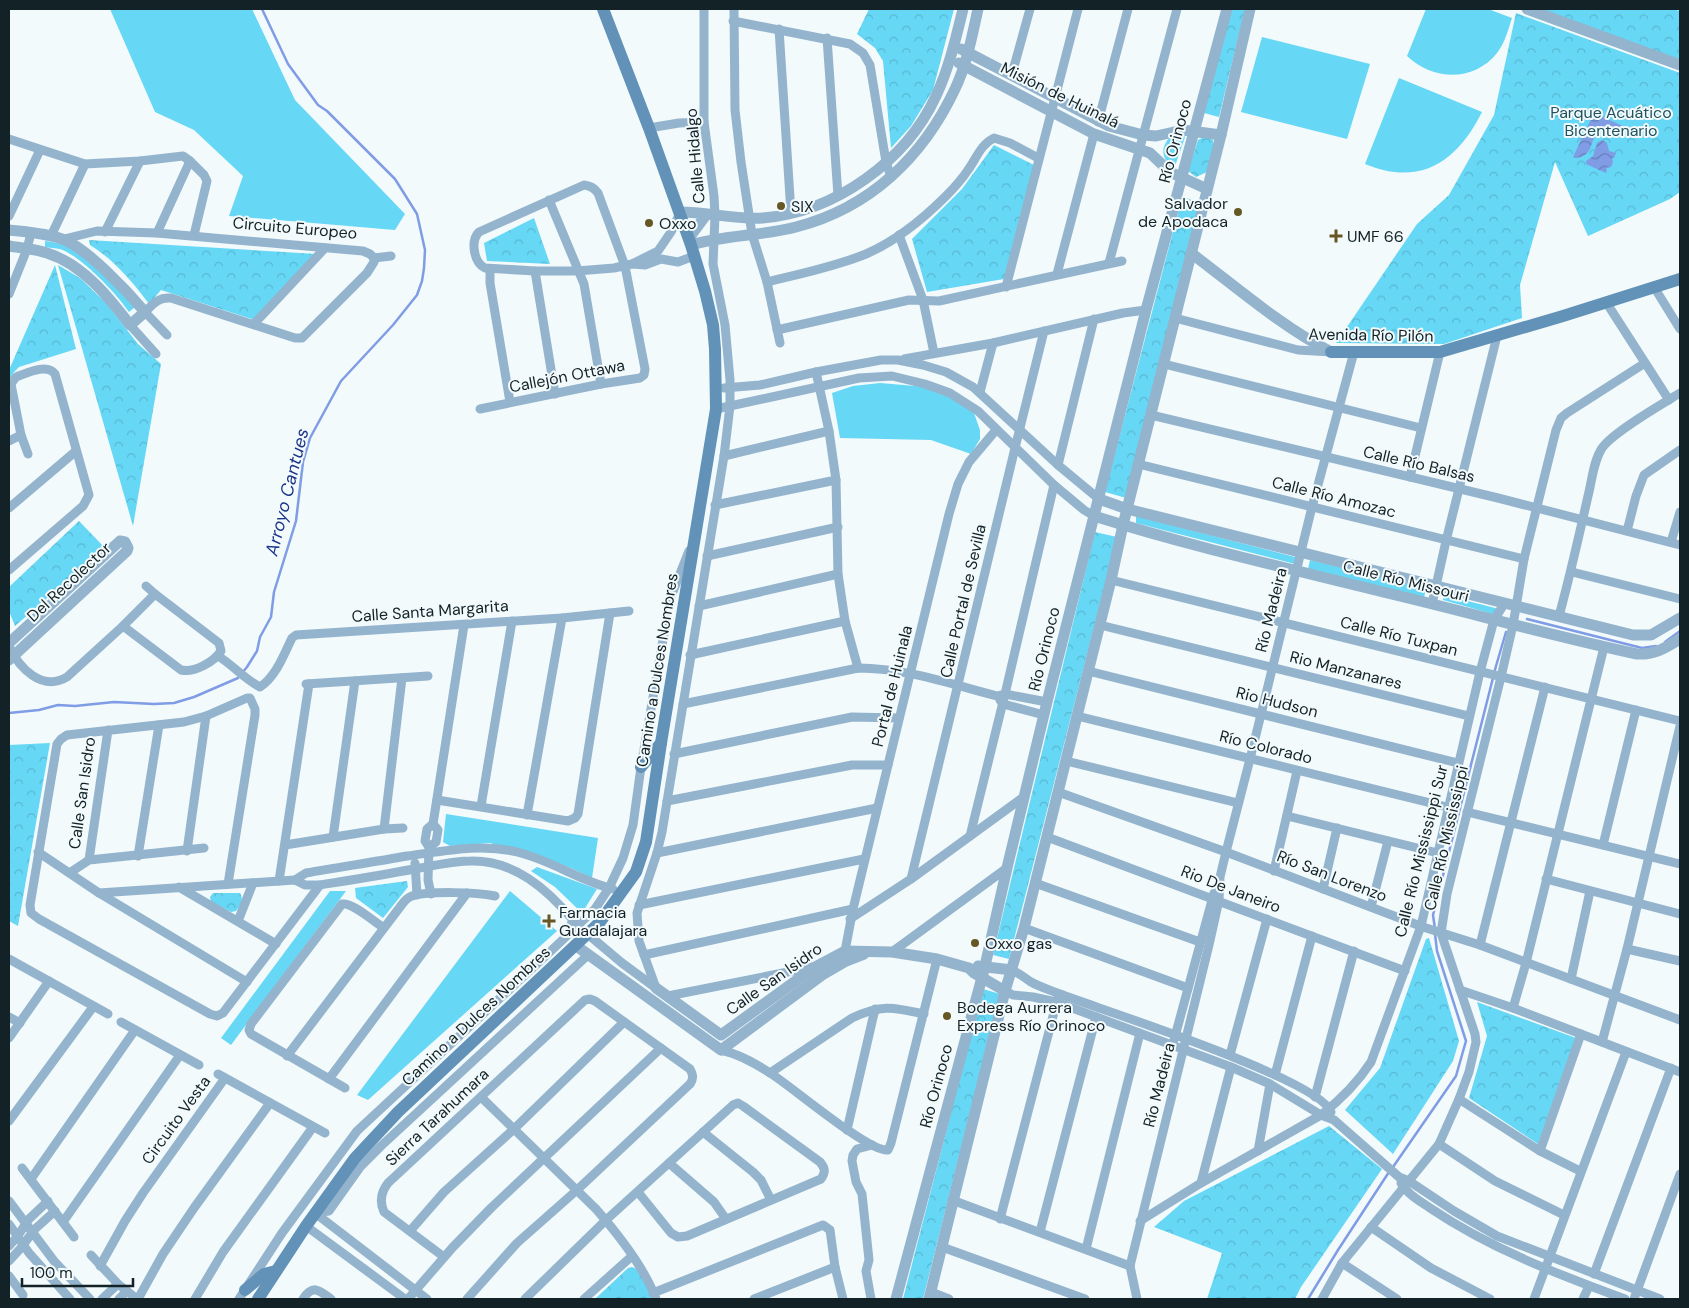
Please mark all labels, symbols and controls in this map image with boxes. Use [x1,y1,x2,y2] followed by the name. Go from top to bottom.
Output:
[997,57,1123,133] street label: Misión de Huinalá
[1154,97,1196,185] street label: Río Orinoco
[1550,102,1672,141] park label: Parque Acuático Bicentenario
[680,107,710,205] street label: Calle Hidalgo
[1138,193,1228,232] place label: Salvador de Apodaca
[791,196,814,217] place label: SIX
[775,200,787,212] marker: SIX
[1232,206,1244,218] marker: Salvador de Apodaca
[232,212,358,244] street label: Circuito Europeo
[659,213,696,234] place label: Oxxo
[643,217,655,229] marker: Oxxo
[1347,226,1404,247] place label: UMF 66
[1329,229,1343,243] marker: UMF 66
[1308,323,1434,347] street label: Avenida Río Pilón
[507,355,627,397] street label: Callejón Ottawa
[259,426,314,559] water label: Arroyo Cantues
[1361,441,1477,487] street label: Calle Río Balsas
[1270,471,1398,523] street label: Calle Río Amozac
[935,522,991,680] street label: Calle Portal de Sevilla
[22,538,116,626] street label: Del Recolector
[1341,555,1471,607] street label: Calle Río Missouri
[1250,565,1292,655] street label: Río Madeira
[631,572,683,768] street label: Camino a Dulces Nombres
[351,595,509,627] street label: Calle Santa Margarita
[1023,605,1065,693] street label: Río Orinoco
[1338,611,1460,661] street label: Calle Río Tuxpan
[867,623,917,749] street label: Portal de Huinala
[1288,646,1404,694] street label: Rio Manzanares
[1234,682,1320,722] street label: Rio Hudson
[1217,725,1315,769] street label: Río Colorado
[64,736,100,850] street label: Calle San Isidro
[1389,762,1453,939] street label: Calle Río Mississippi Sur
[1419,763,1473,913] street label: Calle Río Mississippi
[1274,845,1390,907] street label: Río San Lorenzo
[1178,860,1284,918] street label: Rio De Janeiro
[559,902,647,941] place label: Farmacia Guadalajara
[543,915,555,927] marker: Farmacia Guadalajara
[985,933,1052,954] place label: Oxxo gas
[969,937,981,949] marker: Oxxo gas
[722,938,826,1020] street label: Calle San Isidro
[397,941,555,1091] street label: Camino a Dulces Nombres
[957,997,1105,1036] place label: Bodega Aurrera Express Río Orinoco
[941,1010,953,1022] marker: Bodega Aurrera Express Río Orinoco
[1138,1040,1180,1130] street label: Río Madeira
[915,1042,957,1130] street label: Río Orinoco
[381,1064,493,1170] street label: Sierra Tarahumara
[137,1072,215,1168] street label: Circuito Vesta
[22,1256,134,1288] scale bar
[30,1263,73,1283] text: 100 m

